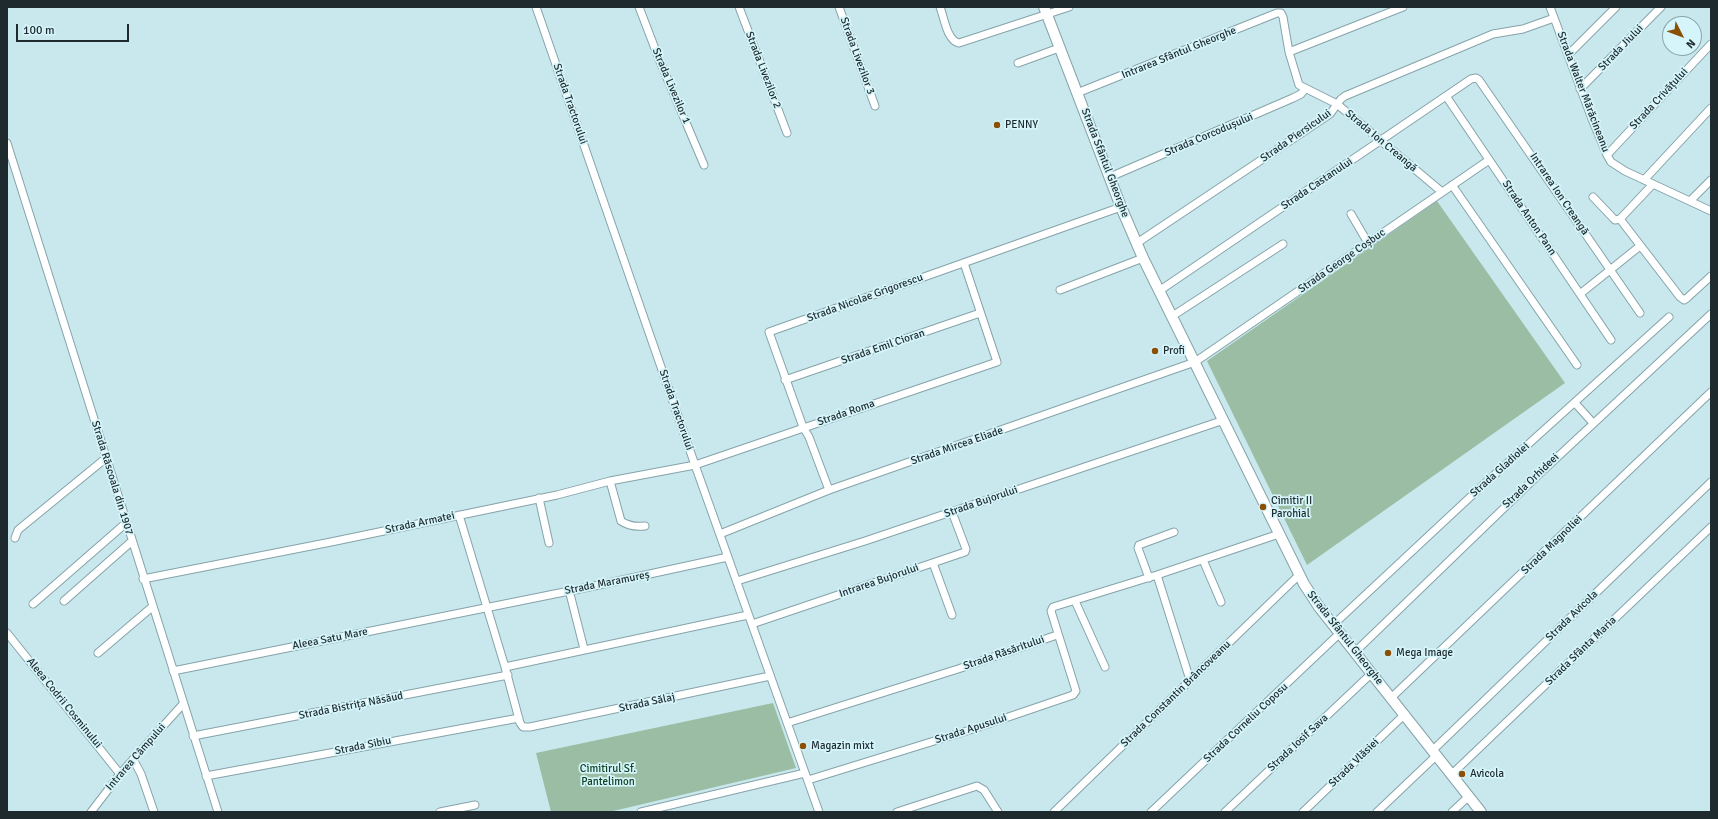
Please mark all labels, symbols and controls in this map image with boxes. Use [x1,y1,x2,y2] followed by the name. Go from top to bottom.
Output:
[18,16,131,42] scale bar
[837,16,877,96] street label: Strada Livezilor 3
[1662,16,1702,56] north arrow
[1596,22,1646,74] street label: Strada Jiului
[23,23,55,38] text: 100 m
[1120,24,1238,82] street label: Intrarea Sfântul Gheorghe
[742,30,784,110] street label: Strada Livezilor 2
[1554,30,1612,154] street label: Strada Walter Mărăcineanu
[1683,37,1698,51] text: N
[649,46,693,126] street label: Strada Livezilor 1
[550,62,590,146] street label: Strada Tractorului
[1627,65,1691,133] street label: Strada Crivățului
[1078,107,1132,219] street label: Strada Sfântul Gheorghe
[1258,107,1334,165] street label: Strada Piersicului
[1342,107,1420,175] street label: Strada Ion Creangă
[1163,110,1255,160] street label: Strada Corcodușului
[1005,118,1038,132] place label: PENNY
[992,120,1002,130] marker: PENNY
[1527,150,1591,238] street label: Intrarea Ion Creangă
[1279,155,1355,213] street label: Strada Castanului
[1499,178,1559,258] street label: Strada Anton Pann
[1296,226,1388,296] street label: Strada George Coșbuc
[805,271,925,325] street label: Strada Nicolae Grigorescu
[839,326,927,368] street label: Strada Emil Cioran
[1163,344,1185,358] place label: Profi
[1150,346,1160,356] marker: Profi
[656,368,696,452] street label: Strada Tractorului
[816,397,876,429] street label: Strada Roma
[88,419,136,537] street label: Strada Răscoala din 1907
[909,424,1005,468] street label: Strada Mircea Eliade
[1468,440,1532,500] street label: Strada Gladiolei
[1500,451,1562,511] street label: Strada Orhideei
[943,483,1019,521] street label: Strada Bujorului
[1271,494,1312,520] place label: Cimitir II Parohial
[1258,502,1268,512] marker: Cimitir II Parohial
[384,509,456,537] street label: Strada Armatei
[1519,513,1585,577] street label: Strada Magnoliei
[837,561,921,601] street label: Intrarea Bujorului
[563,568,651,598] street label: Strada Maramureș
[1304,588,1386,688] street label: Strada Sfântul Gheorghe
[1543,588,1601,644] street label: Strada Avicola
[1543,614,1619,688] street label: Strada Sfânta Maria
[291,625,369,653] street label: Aleea Satu Mare
[962,633,1046,673] street label: Strada Răsăritului
[1118,638,1234,750] street label: Strada Constantin Brâncoveanu
[1396,646,1453,660] place label: Mega Image
[1383,648,1393,658] marker: Mega Image
[24,655,104,751] street label: Aleea Codrii Cosminului
[1201,681,1291,765] street label: Strada Corneliu Coposu
[298,689,404,723] street label: Strada Bistrița Năsăud
[618,691,676,715] street label: Strada Sălaj
[933,711,1009,747] street label: Strada Apusului
[1265,712,1331,774] street label: Strada Iosif Sava
[103,721,169,793] street label: Intrarea Câmpului
[334,734,392,758] street label: Strada Sibiu
[1326,736,1382,790] street label: Strada Vlăsiei
[811,739,874,753] place label: Magazin mixt
[798,741,808,751] marker: Magazin mixt
[580,762,636,788] park label: Cimitirul Sf. Pantelimon
[1470,767,1504,781] place label: Avicola
[1457,769,1467,779] marker: Avicola

